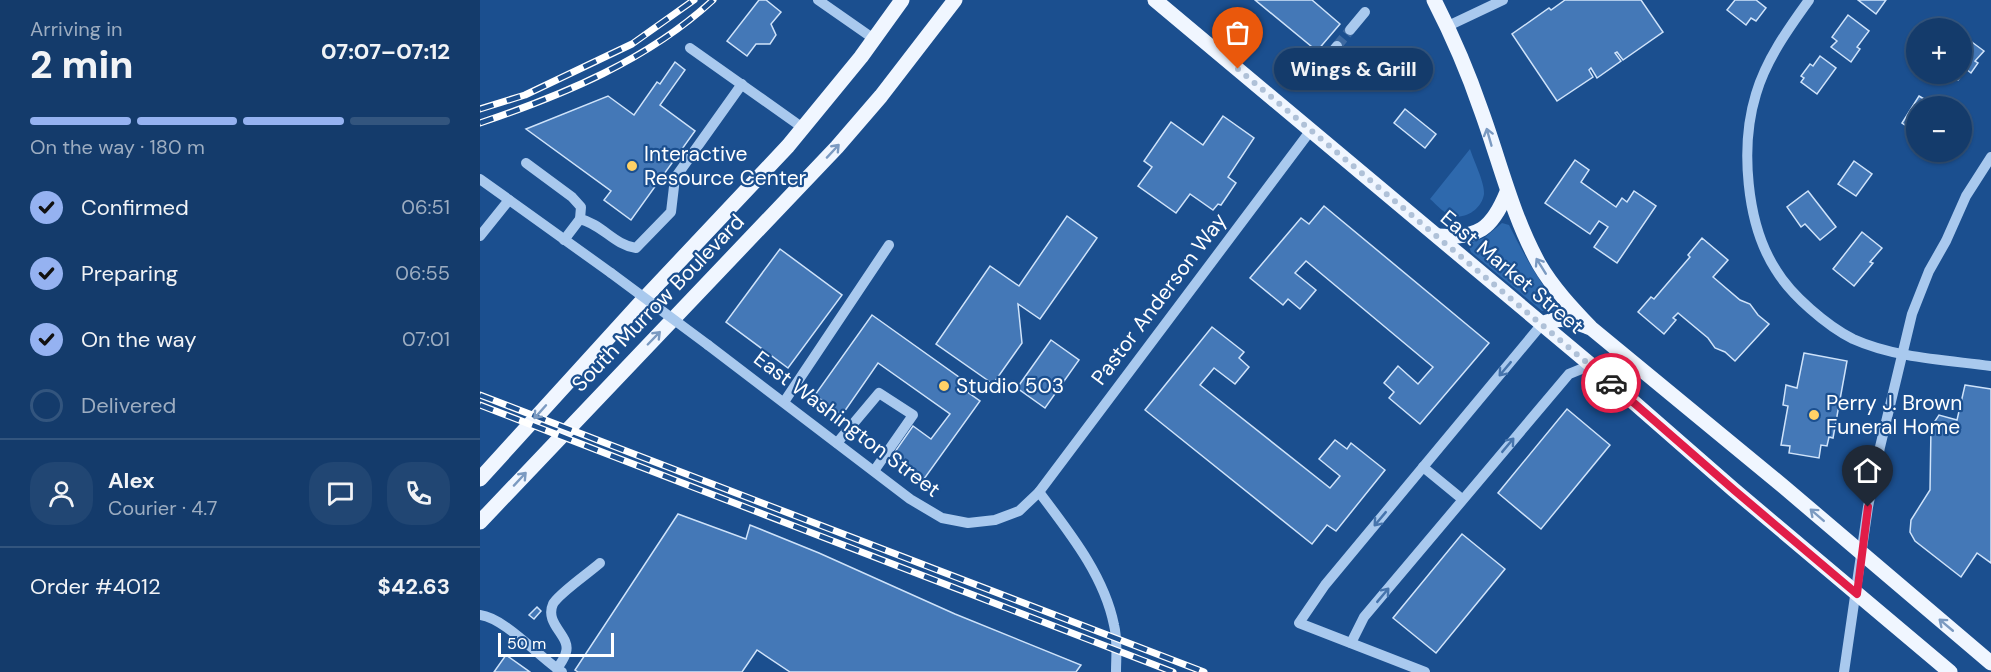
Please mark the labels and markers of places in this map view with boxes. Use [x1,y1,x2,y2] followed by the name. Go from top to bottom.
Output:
[1212,7,1263,69] pin
[1274,48,1433,90] callout: Wings & Grill
[644,140,807,192] place label: Interactive Resource Center
[625,159,639,173] marker: Interactive Resource Center
[956,372,1064,400] place label: Studio 503
[937,379,951,393] marker: Studio 503
[1826,389,1962,441] place label: Perry J. Brown Funeral Home
[1807,408,1821,422] marker: Perry J. Brown Funeral Home
[1842,445,1893,507] pin

